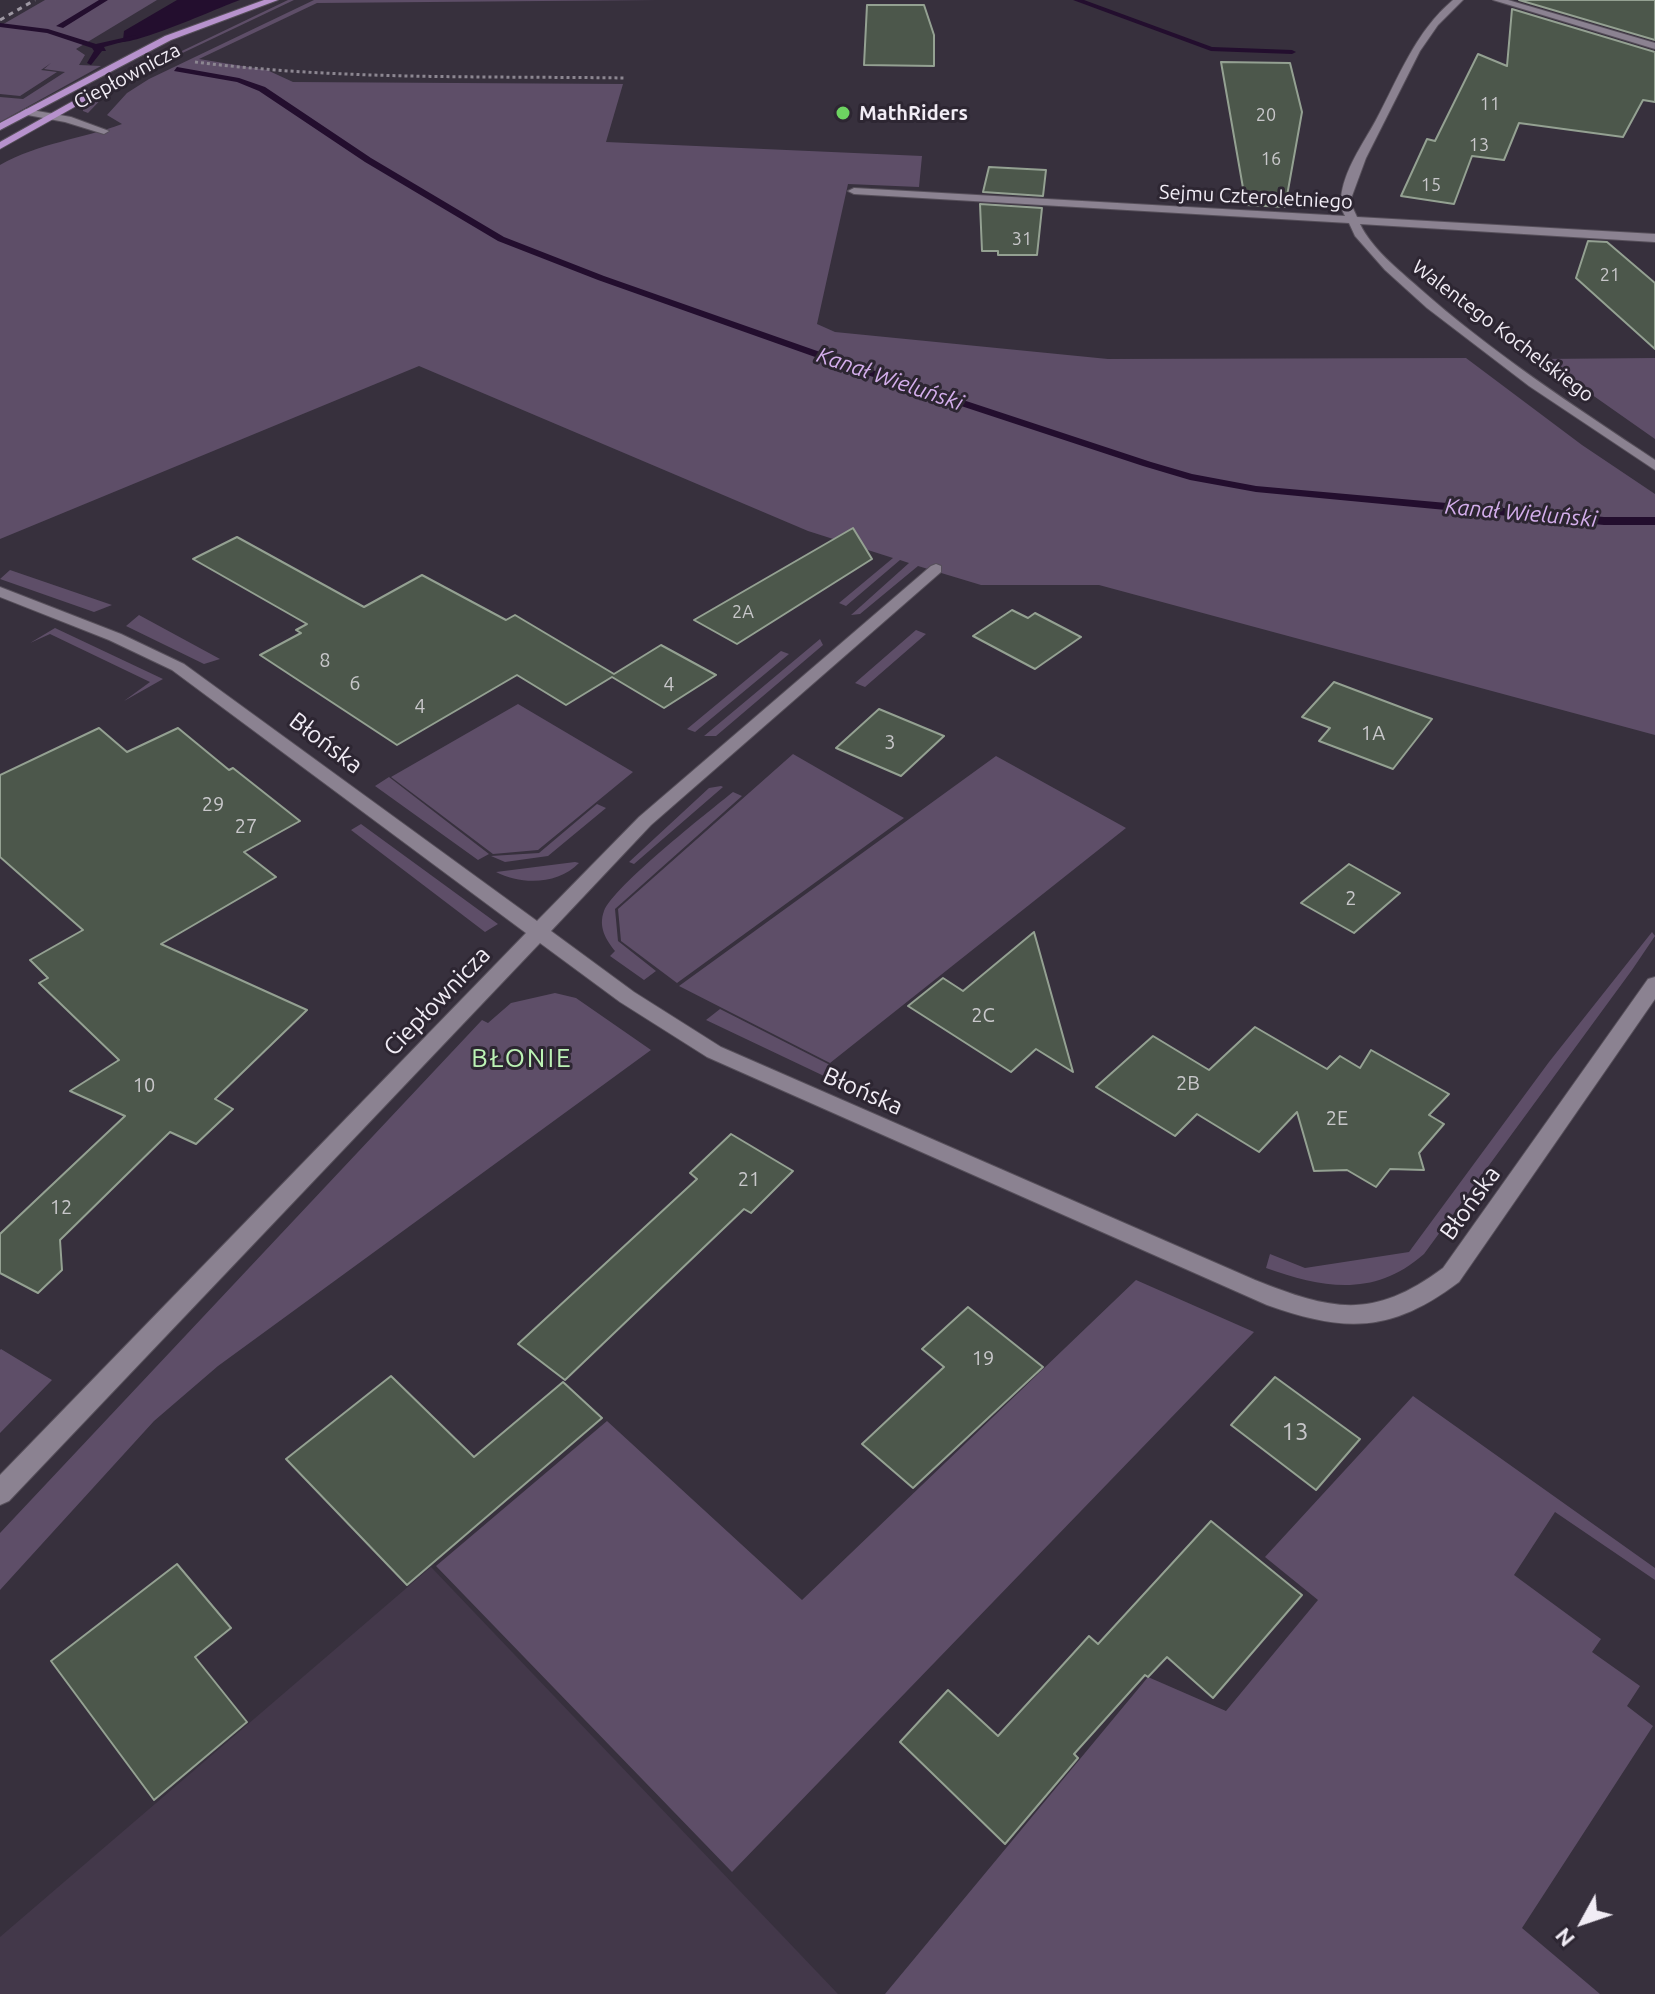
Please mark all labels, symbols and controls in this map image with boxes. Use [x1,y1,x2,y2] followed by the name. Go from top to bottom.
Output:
[70,38,184,114] street label: Ciepłownicza
[1480,93,1500,115] house number: 11
[859,101,968,125] place label: MathRiders
[834,104,852,122] marker: MathRiders
[1256,104,1276,126] house number: 20
[1469,134,1489,156] house number: 13
[1261,148,1281,170] house number: 16
[1421,174,1441,196] house number: 15
[1159,180,1353,214] street label: Sejmu Czteroletniego
[1012,228,1032,250] house number: 31
[1407,255,1599,407] street label: Walentego Kochelskiego
[1600,264,1620,286] house number: 21
[813,342,967,416] water label: Kanał Wieluński
[1444,493,1598,533] water label: Kanał Wieluński
[732,601,754,623] house number: 2A
[319,648,331,672] house number: 8
[349,671,361,695] house number: 6
[663,672,675,696] house number: 4
[414,694,426,718] house number: 4
[284,706,368,780] street label: Błońska
[1361,721,1385,745] house number: 1A
[884,730,896,754] house number: 3
[202,792,224,816] house number: 29
[235,814,257,838] house number: 27
[1345,886,1357,910] house number: 2
[378,940,496,1062] street label: Ciepłownicza
[971,1003,995,1027] house number: 2C
[471,1042,573,1074] district label: BŁONIE
[819,1061,907,1121] street label: Błońska
[1176,1071,1200,1095] house number: 2B
[133,1073,155,1097] house number: 10
[1326,1106,1348,1130] house number: 2E
[1434,1160,1506,1246] street label: Błońska
[738,1167,760,1191] house number: 21
[50,1195,72,1219] house number: 12
[972,1346,994,1370] house number: 19
[1281,1418,1309,1446] house number: 13
[1543,1882,1623,1962] north arrow
[1549,1923,1579,1952] text: N

